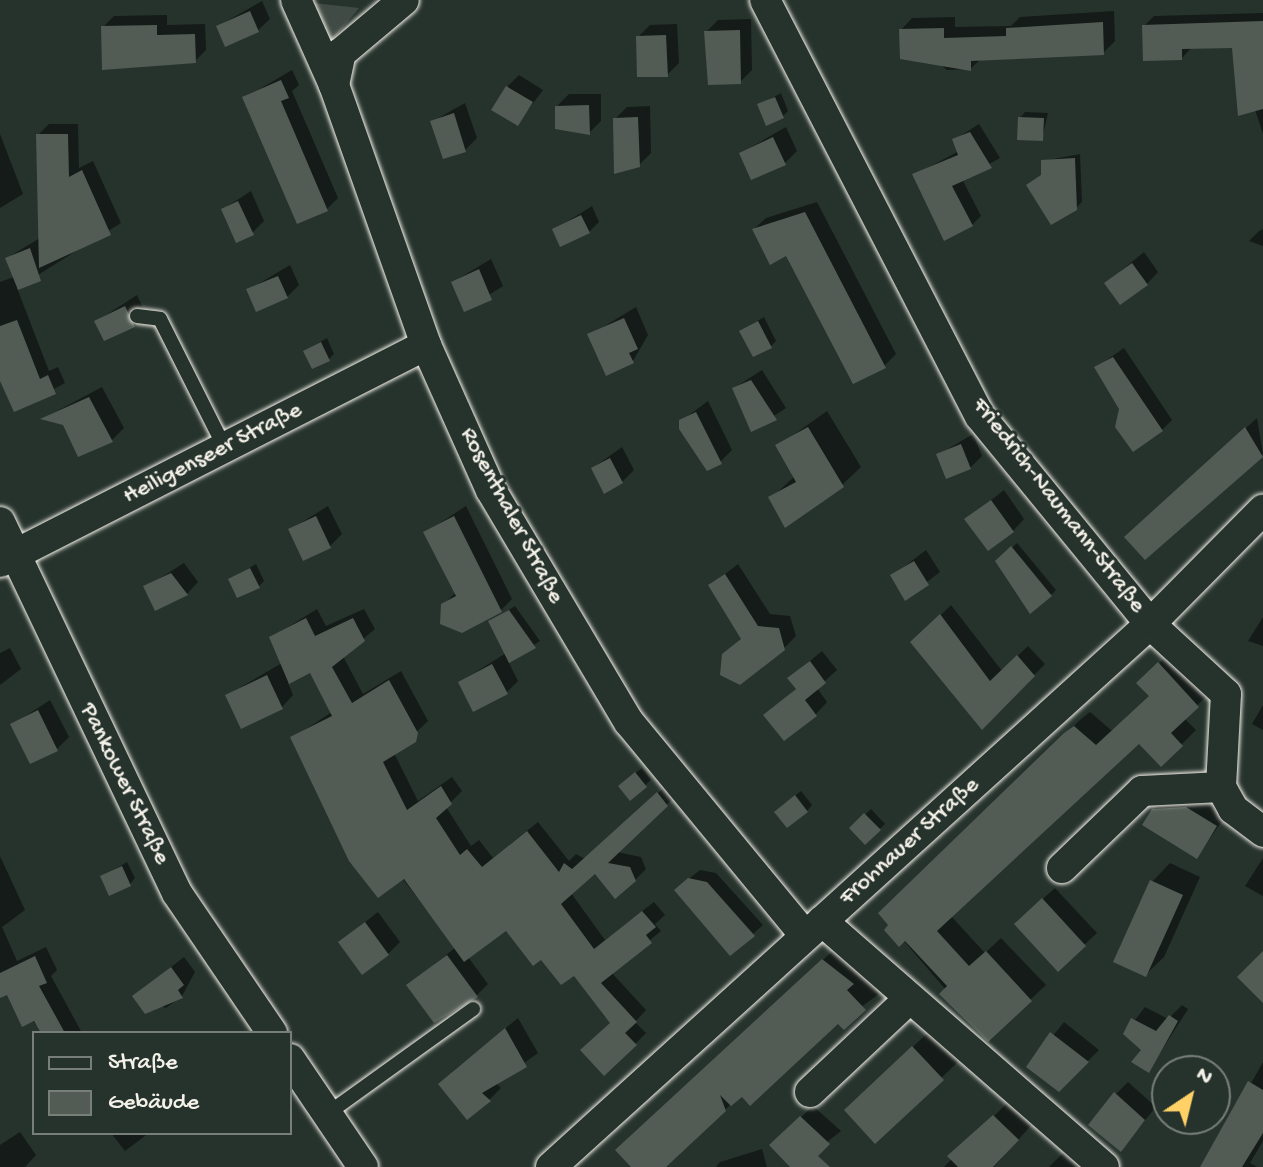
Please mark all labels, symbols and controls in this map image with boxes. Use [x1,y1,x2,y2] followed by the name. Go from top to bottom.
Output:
[965,393,1151,619] street label: Friedrich-Naumann-Straße
[119,397,307,511] street label: Heiligenseer Straße
[452,423,570,609] street label: Rosenthaler Straße
[72,699,176,869] street label: Pankower Straße
[834,772,986,912] street label: Frohnauer Straße
[32,1031,292,1135] legend
[108,1049,178,1078] text: Straße
[1151,1055,1231,1135] north arrow
[1190,1062,1217,1092] text: N
[108,1089,199,1118] text: Gebäude

